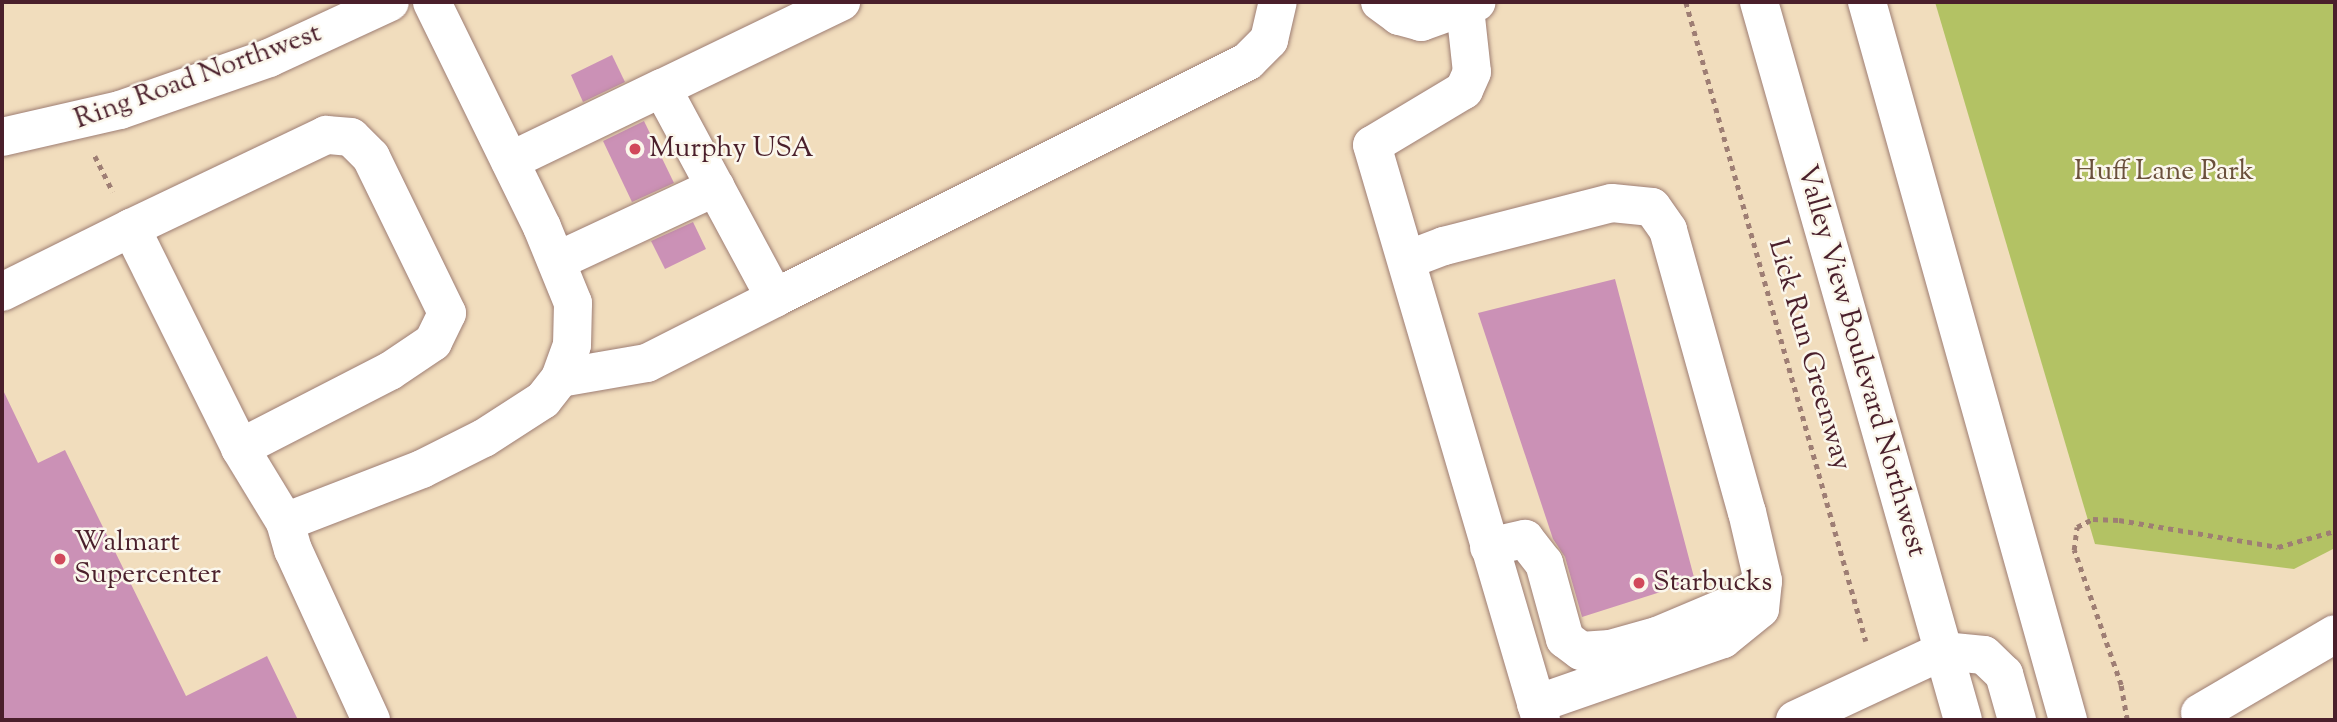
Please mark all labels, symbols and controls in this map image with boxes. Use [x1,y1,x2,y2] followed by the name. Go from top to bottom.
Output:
[70,17,326,137] street label: Ring Road Northwest
[649,132,814,166] place label: Murphy USA
[627,141,643,157] marker: Murphy USA
[2074,155,2254,189] park label: Huff Lane Park
[1789,161,1933,561] street label: Valley View Boulevard Northwest
[1760,235,1858,475] street label: Lick Run Greenway
[74,526,221,592] place label: Walmart Supercenter
[52,551,68,567] marker: Walmart Supercenter
[1653,566,1772,600] place label: Starbucks
[1631,575,1647,591] marker: Starbucks

